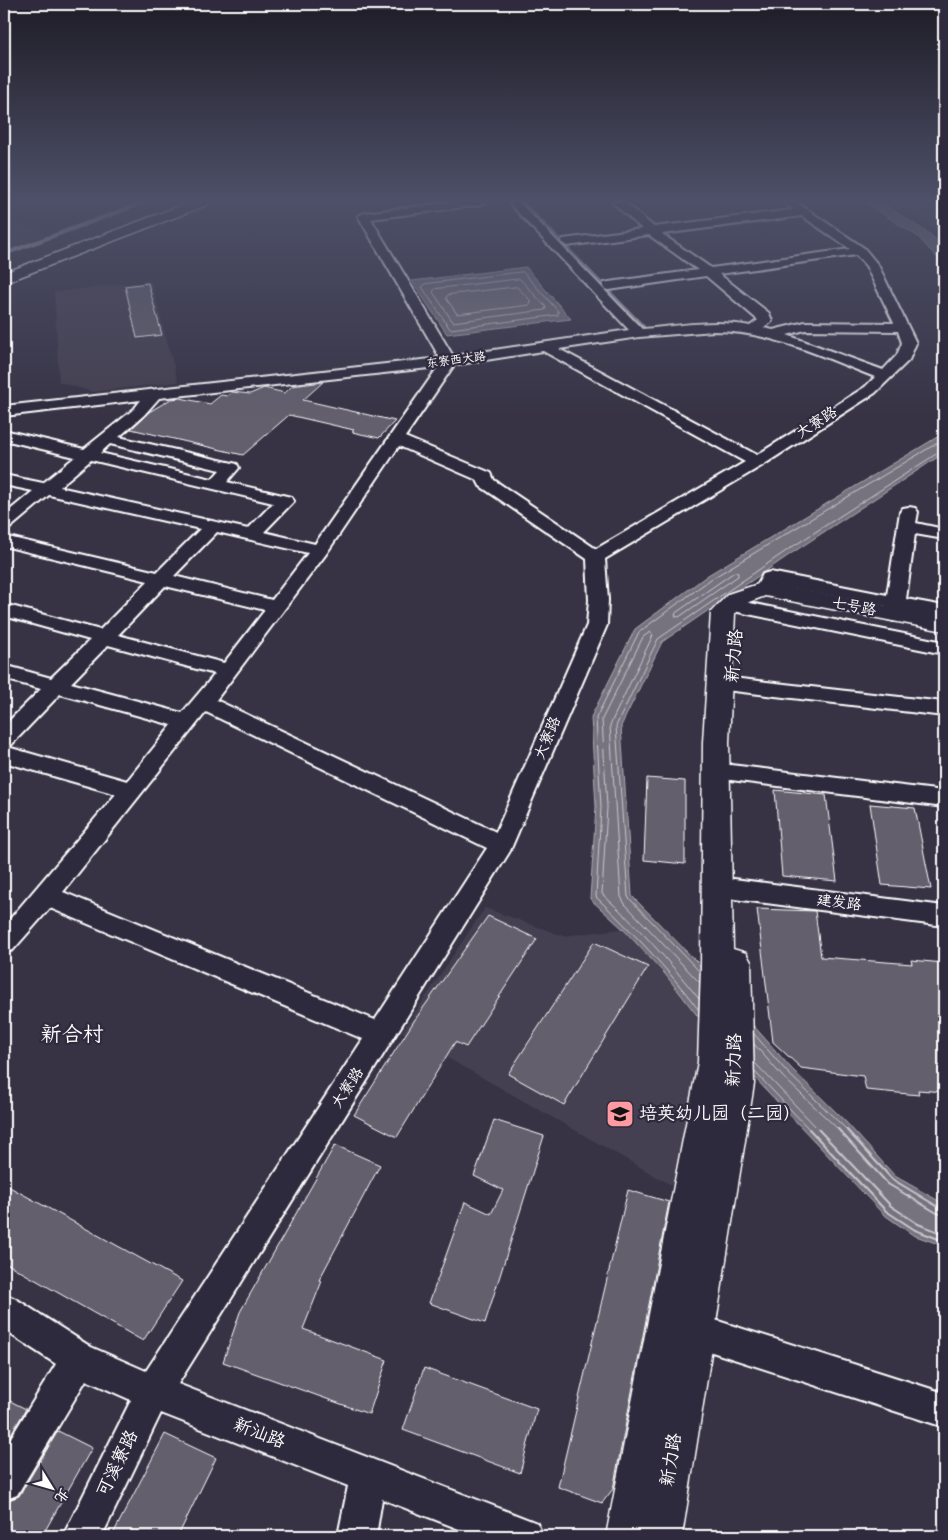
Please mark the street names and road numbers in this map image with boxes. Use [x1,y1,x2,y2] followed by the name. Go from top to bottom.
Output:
[425,347,487,373] street label: 东寮西大路
[792,401,842,445] street label: 大寮路
[830,591,878,623] street label: 七号路
[718,628,752,684] street label: 新力路
[528,713,568,763] street label: 大寮路
[815,888,863,918] street label: 建发路
[720,1033,750,1087] street label: 新力路
[326,1063,370,1113] street label: 大寮路
[229,1411,289,1457] street label: 新汕路
[89,1425,147,1503] street label: 可溪寮路
[653,1431,691,1489] street label: 新力路

